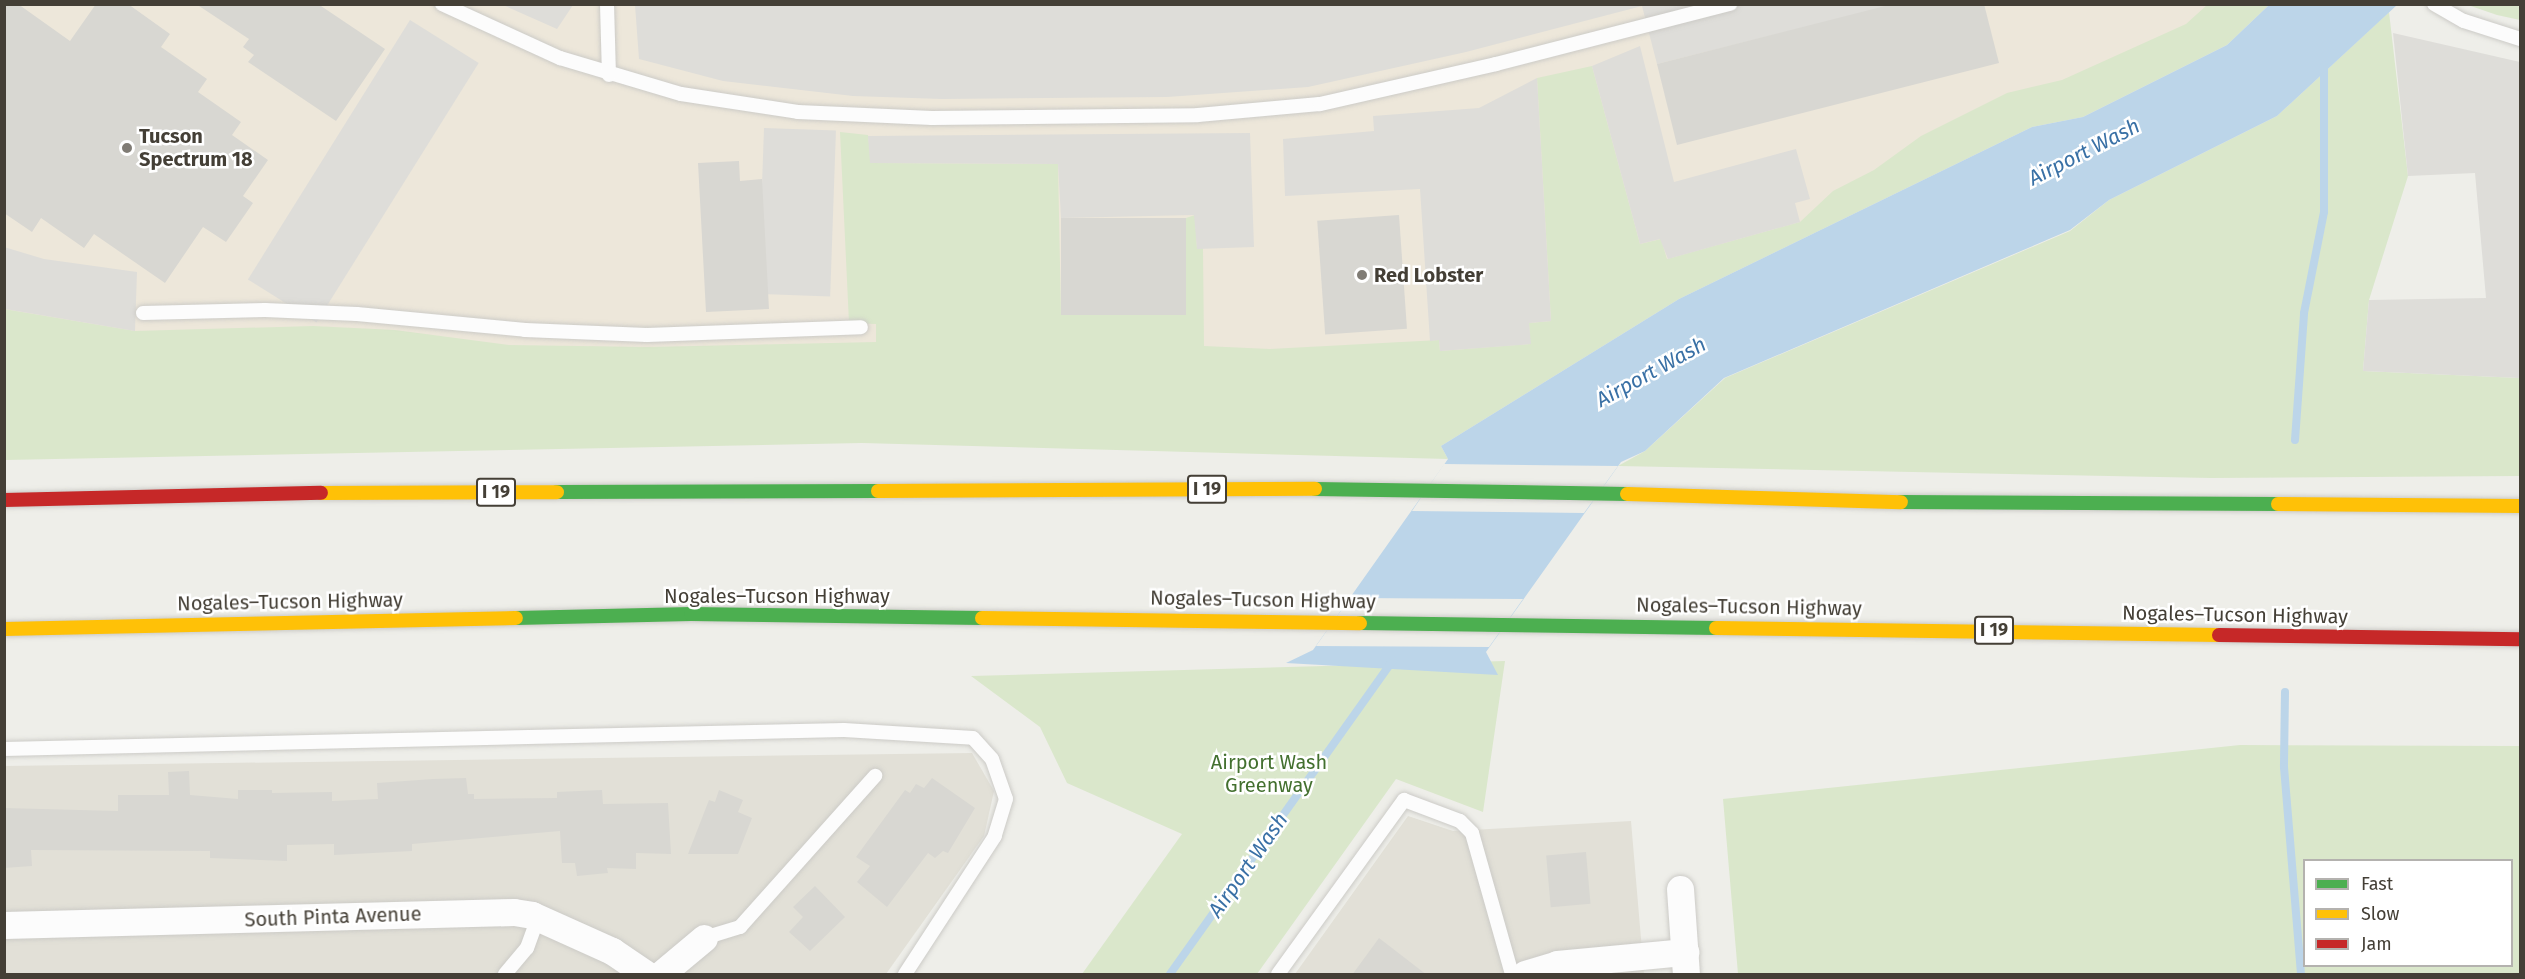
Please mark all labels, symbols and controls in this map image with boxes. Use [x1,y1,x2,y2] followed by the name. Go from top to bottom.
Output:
[2024,113,2144,191] water label: Airport Wash
[139,124,253,171] place label: Tucson Spectrum 18
[120,141,134,155] marker: Tucson Spectrum 18
[1374,263,1483,287] place label: Red Lobster
[1355,268,1369,282] marker: Red Lobster
[1592,331,1710,413] water label: Airport Wash
[1186,474,1228,504] road number: I 19
[475,477,517,507] road number: I 19
[664,584,890,608] street label: Nogales–Tucson Highway
[1150,586,1376,614] street label: Nogales–Tucson Highway
[177,588,403,616] street label: Nogales–Tucson Highway
[1636,593,1862,621] street label: Nogales–Tucson Highway
[2122,601,2348,629] street label: Nogales–Tucson Highway
[1973,615,2015,645] road number: I 19
[1211,751,1327,798] park label: Airport Wash Greenway
[1203,808,1293,922] water label: Airport Wash
[2303,859,2513,967] legend
[2361,873,2393,895] text: Fast
[244,902,422,932] street label: South Pinta Avenue
[2361,903,2399,925] text: Slow
[2361,933,2392,955] text: Jam

